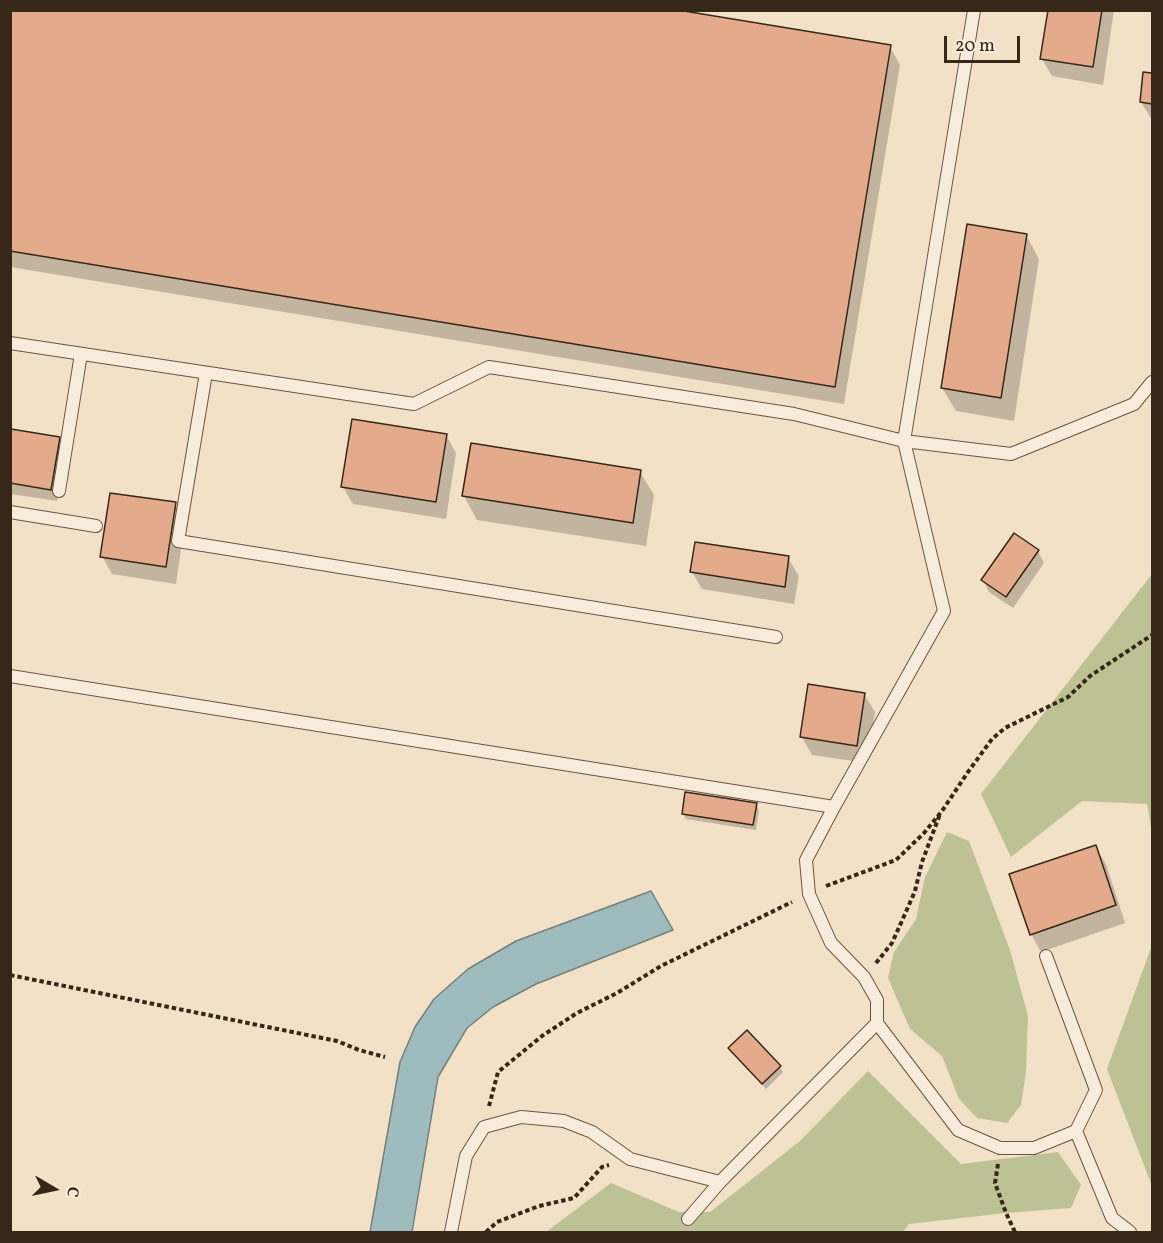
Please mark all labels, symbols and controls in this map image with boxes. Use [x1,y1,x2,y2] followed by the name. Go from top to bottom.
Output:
[947,24,1024,62] scale bar
[955,34,995,59] text: 20 m
[24,1159,84,1219] north arrow
[60,1185,83,1199] text: С

